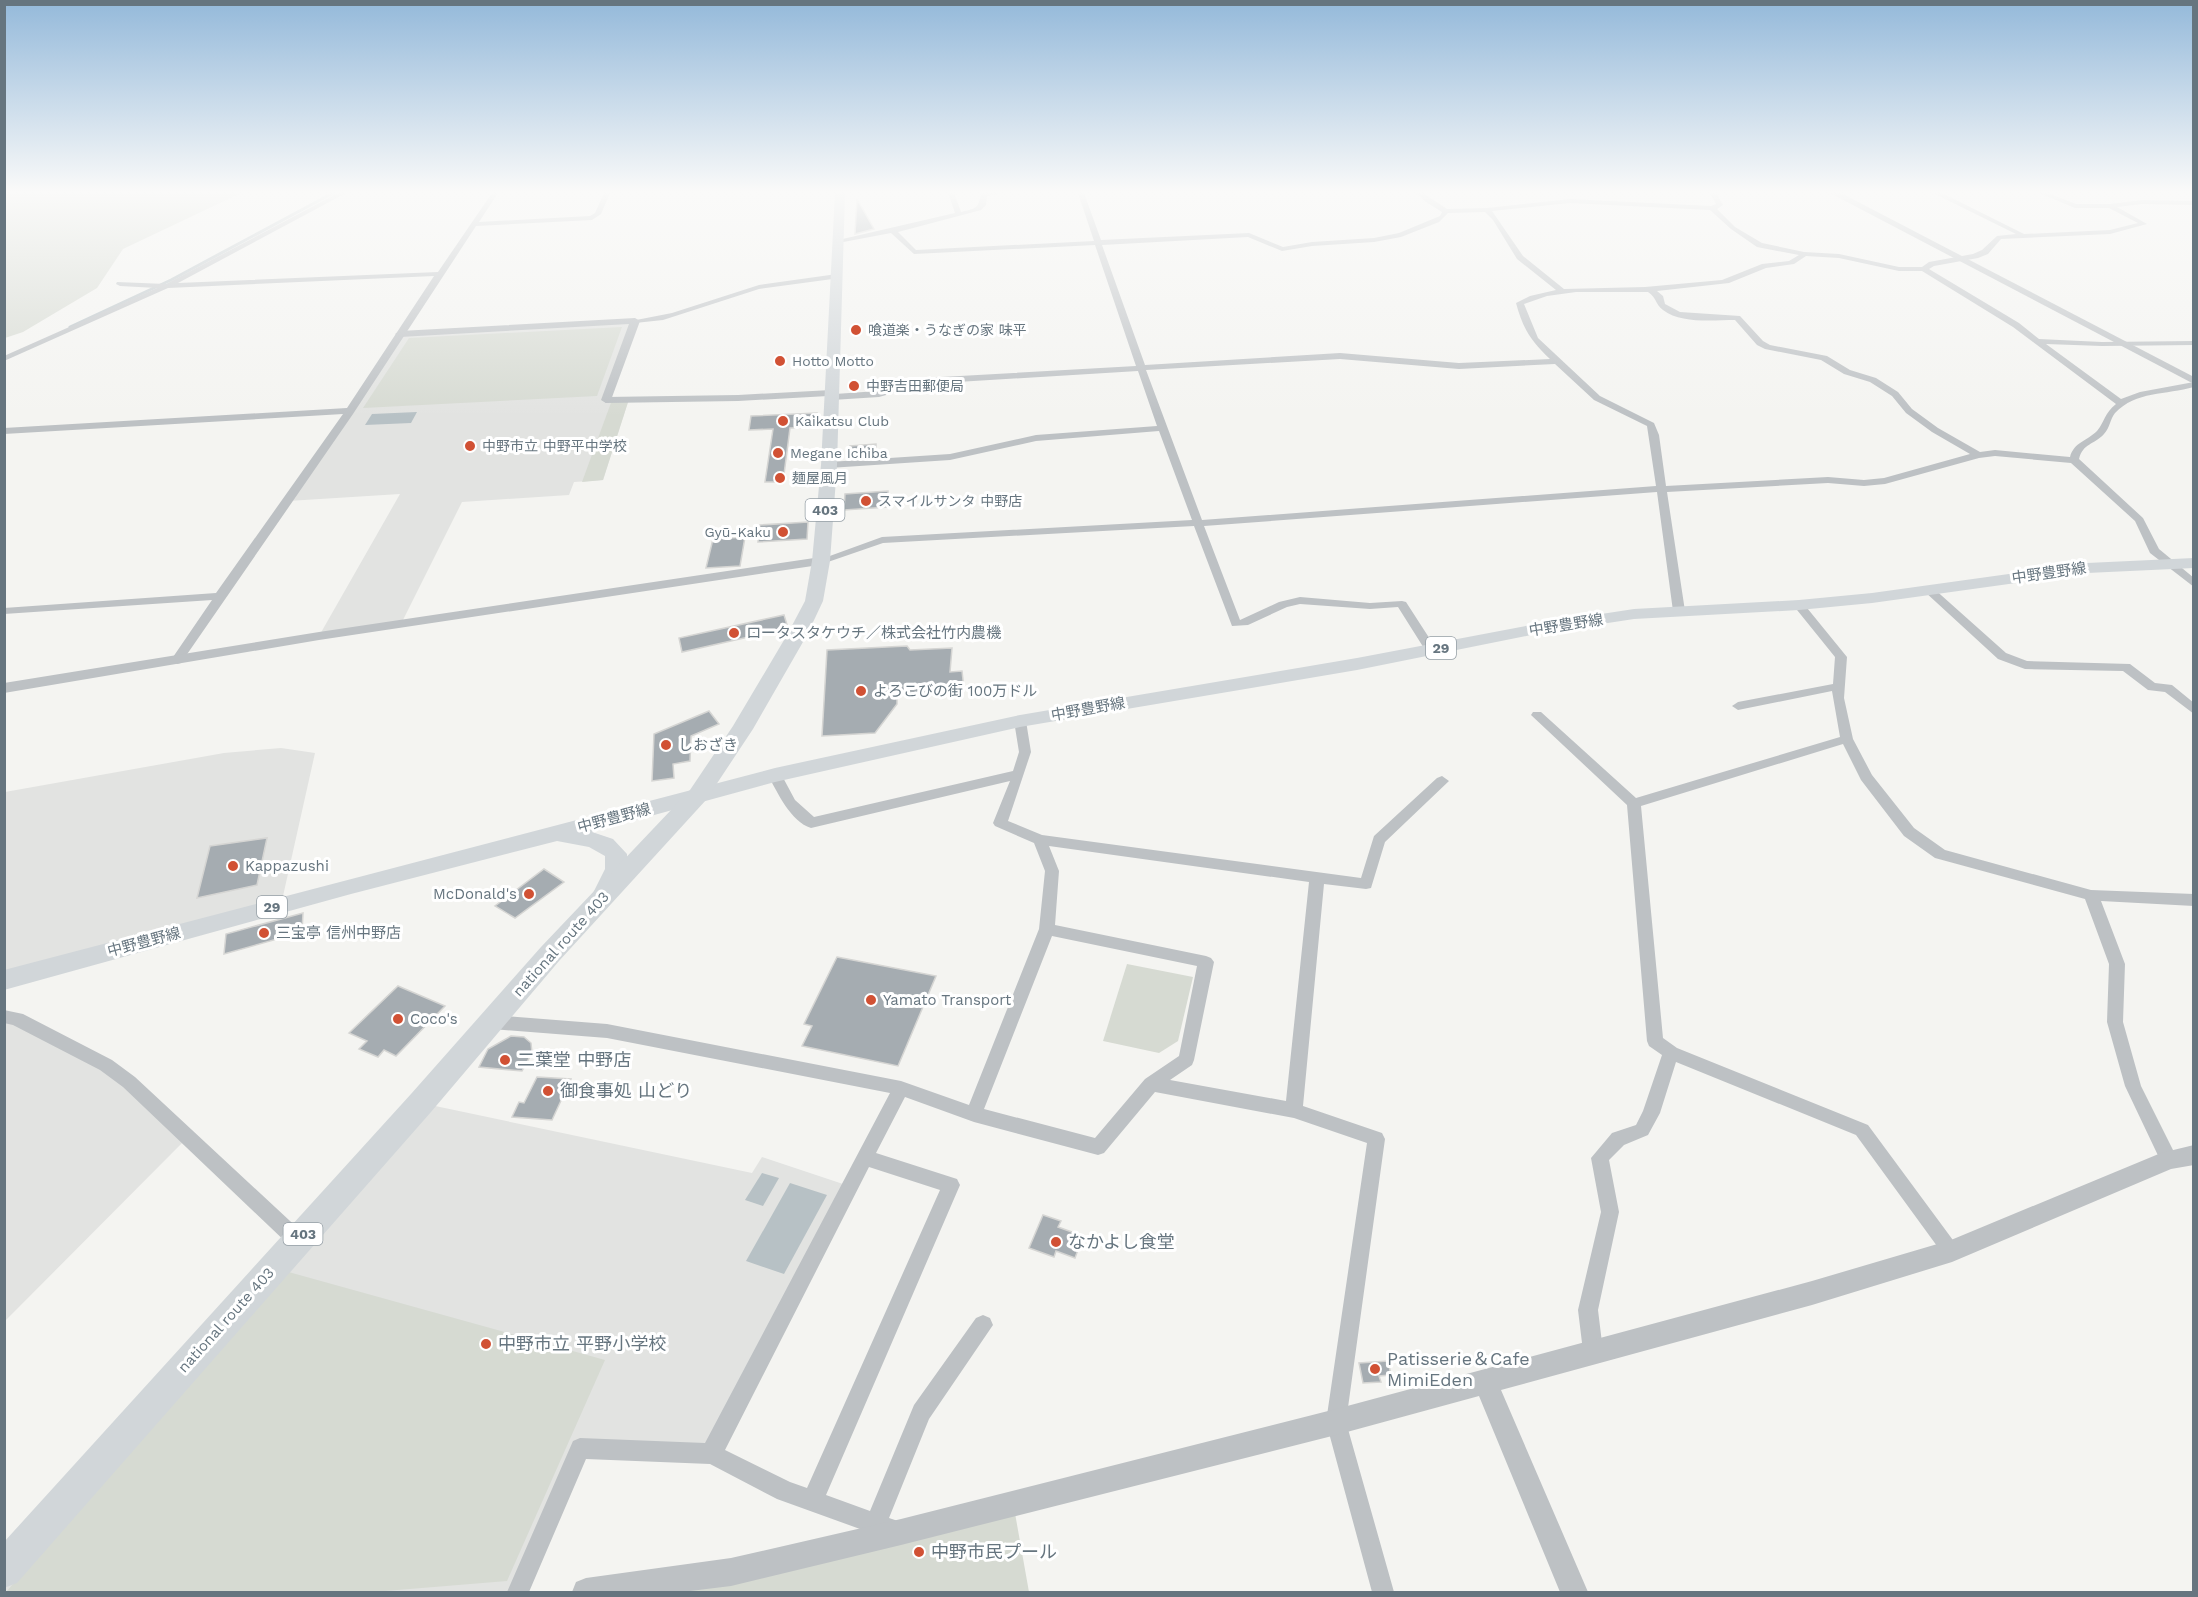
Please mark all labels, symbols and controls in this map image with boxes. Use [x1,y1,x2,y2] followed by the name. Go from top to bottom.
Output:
[868,322,1027,338] place label: 喰道楽・うなぎの家 味平
[849,323,863,337] marker: 喰道楽・うなぎの家 味平
[792,353,874,369] place label: Hotto Motto
[773,354,787,368] marker: Hotto Motto
[866,378,964,394] place label: 中野吉田郵便局
[847,379,861,393] marker: 中野吉田郵便局
[795,413,889,429] place label: Kaikatsu Club
[776,414,790,428] marker: Kaikatsu Club
[482,438,627,454] place label: 中野市立 中野平中学校
[463,439,477,453] marker: 中野市立 中野平中学校
[790,445,888,461] place label: Megane Ichiba
[771,446,785,460] marker: Megane Ichiba
[792,470,848,486] place label: 麺屋風月
[773,471,787,485] marker: 麺屋風月
[878,493,1022,509] place label: スマイルサンタ 中野店
[859,494,873,508] marker: スマイルサンタ 中野店
[806,499,844,521] road number: 403
[704,524,771,540] place label: Gyū-Kaku
[776,525,790,539] marker: Gyū-Kaku
[2011,559,2087,587] street label: 中野豊野線
[1528,610,1604,640] street label: 中野豊野線
[746,624,1001,642] place label: ロータスタケウチ／株式会社竹内農機
[727,626,741,640] marker: ロータスタケウチ／株式会社竹内農機
[1426,637,1456,659] road number: 29
[873,682,1037,700] place label: よろこびの街 100万ドル
[854,684,868,698] marker: よろこびの街 100万ドル
[1049,694,1127,724] street label: 中野豊野線
[678,736,738,754] place label: しおざき
[659,738,673,752] marker: しおざき
[575,800,653,836] street label: 中野豊野線
[245,857,329,875] place label: Kappazushi
[226,859,240,873] marker: Kappazushi
[433,885,517,903] place label: McDonald's
[522,887,536,901] marker: McDonald's
[509,888,613,1000] street label: national route 403
[257,896,287,918] road number: 29
[105,924,183,960] street label: 中野豊野線
[276,924,401,942] place label: 三宝亭 信州中野店
[257,926,271,940] marker: 三宝亭 信州中野店
[883,991,1012,1009] place label: Yamato Transport
[864,993,878,1007] marker: Yamato Transport
[410,1010,458,1028] place label: Coco's
[391,1012,405,1026] marker: Coco's
[517,1049,631,1070] place label: 二葉堂 中野店
[498,1053,512,1067] marker: 二葉堂 中野店
[560,1080,692,1101] place label: 御食事処 山どり
[541,1084,555,1098] marker: 御食事処 山どり
[284,1223,322,1245] road number: 403
[1068,1231,1175,1252] place label: なかよし食堂
[1049,1235,1063,1249] marker: なかよし食堂
[174,1264,278,1376] street label: national route 403
[498,1333,666,1354] place label: 中野市立 平野小学校
[479,1337,493,1351] marker: 中野市立 平野小学校
[1387,1348,1530,1390] place label: Patisserie＆Cafe MimiEden
[1368,1362,1382,1376] marker: Patisserie＆Cafe MimiEden
[931,1541,1057,1562] place label: 中野市民プール
[912,1545,926,1559] marker: 中野市民プール

